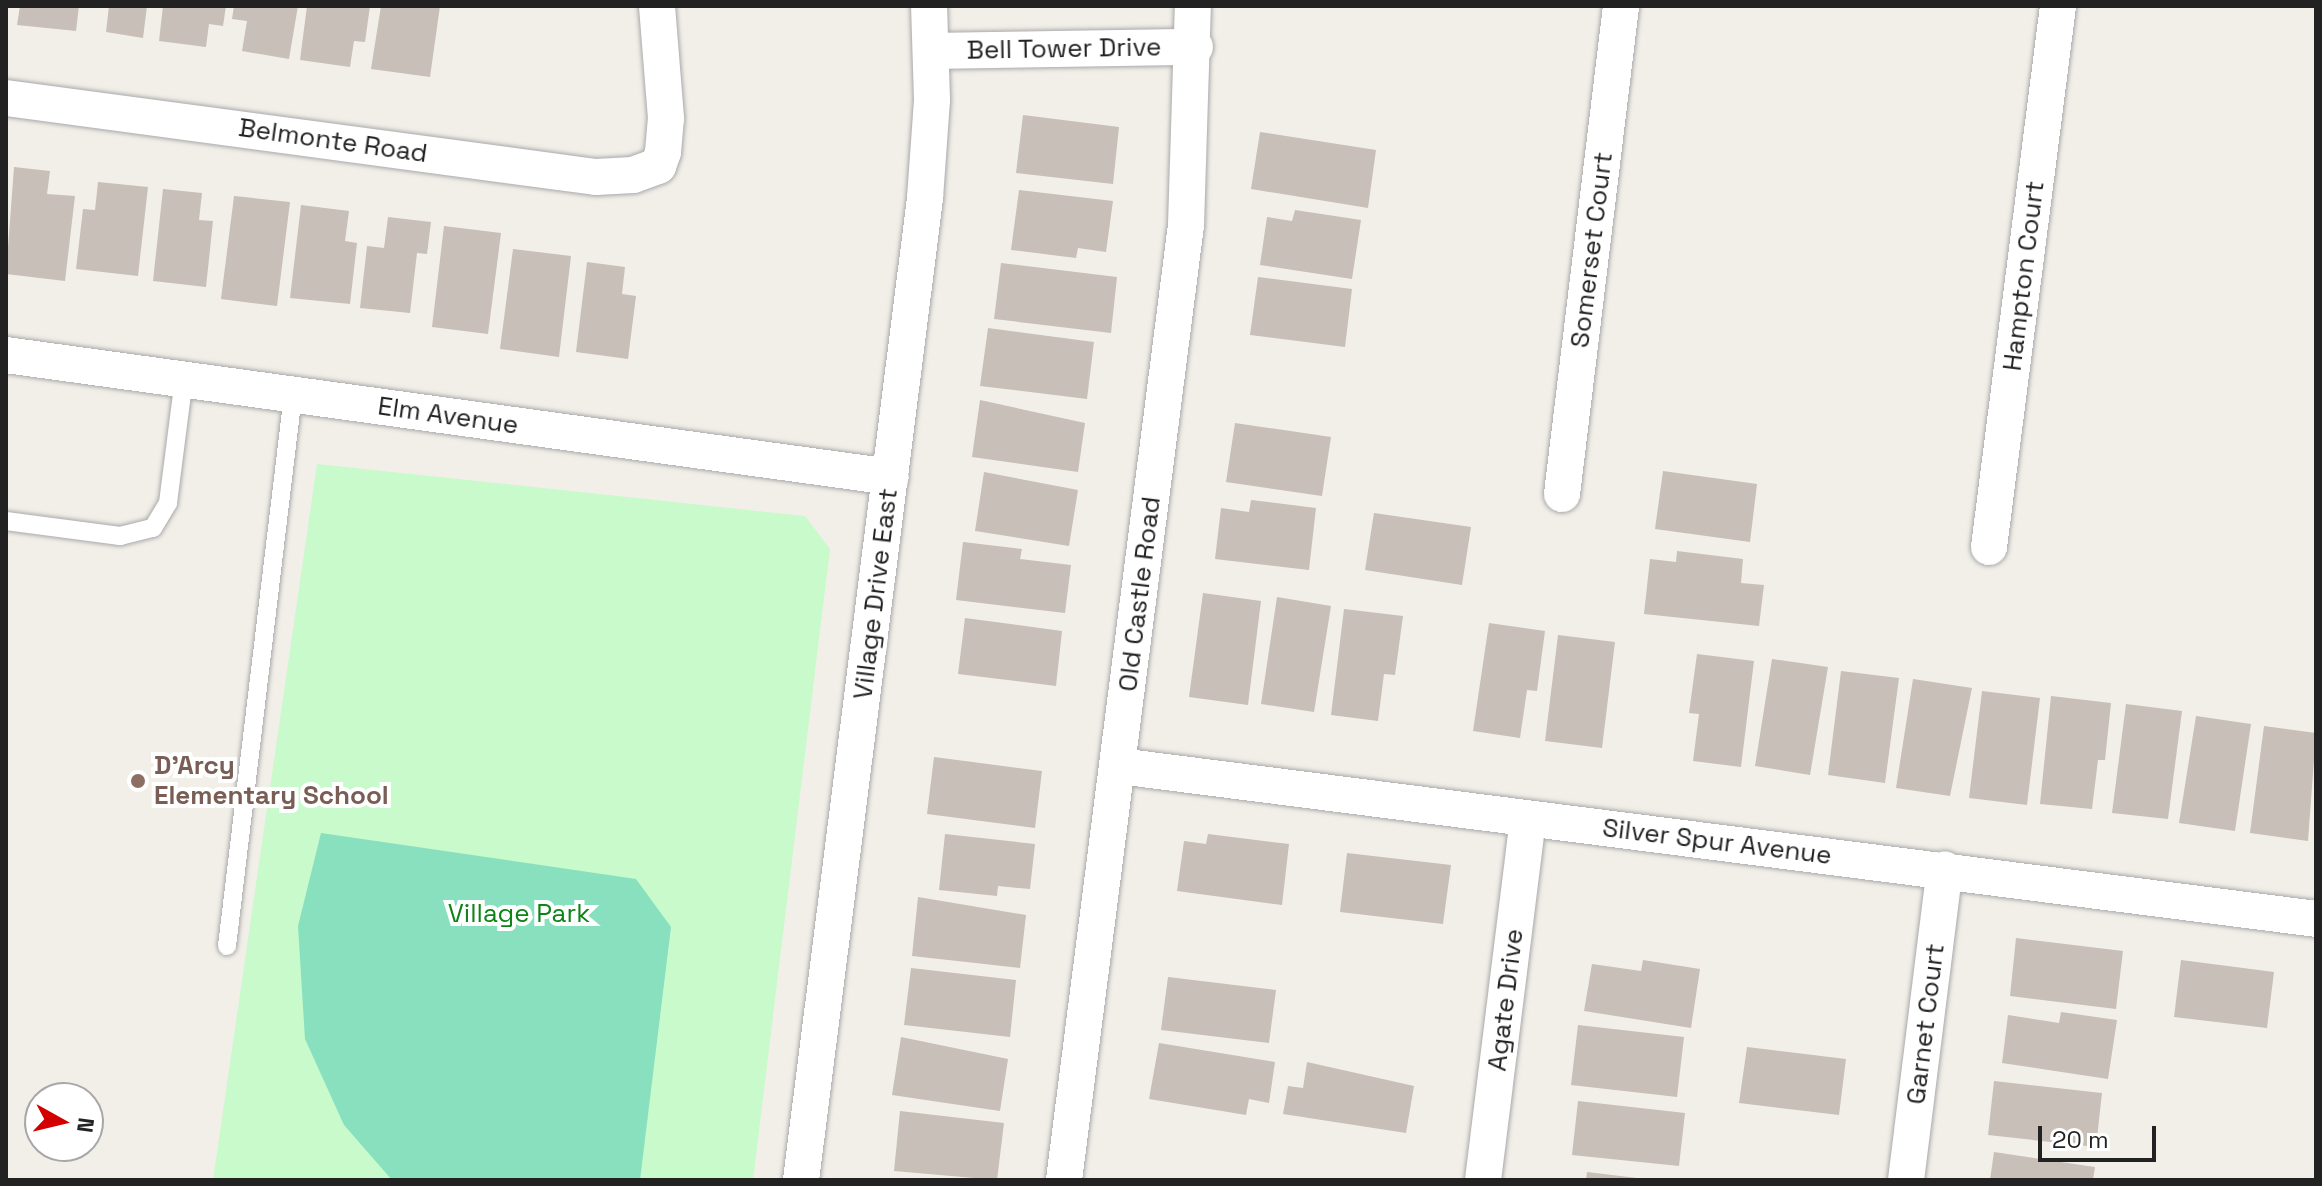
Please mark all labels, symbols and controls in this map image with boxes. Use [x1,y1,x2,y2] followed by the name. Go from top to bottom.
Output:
[966,32,1162,66] street label: Bell Tower Drive
[237,112,429,170] street label: Belmonte Road
[1565,150,1619,350] street label: Somerset Court
[1997,179,2051,373] street label: Hampton Court
[376,391,520,441] street label: Elm Avenue
[848,487,904,701] street label: Village Drive East
[1113,495,1167,693] street label: Old Castle Road
[154,750,389,812] place label: D'Arcy Elementary School
[129,772,147,790] marker: D'Arcy Elementary School
[1600,812,1834,872] street label: Silver Spur Avenue
[448,898,590,930] park label: Village Park
[1482,927,1530,1073] street label: Agate Drive
[1901,942,1951,1106] street label: Garnet Court
[24,1082,104,1162] north arrow
[2042,1110,2160,1160] scale bar
[71,1116,101,1134] text: N
[2052,1124,2109,1155] text: 20 m

